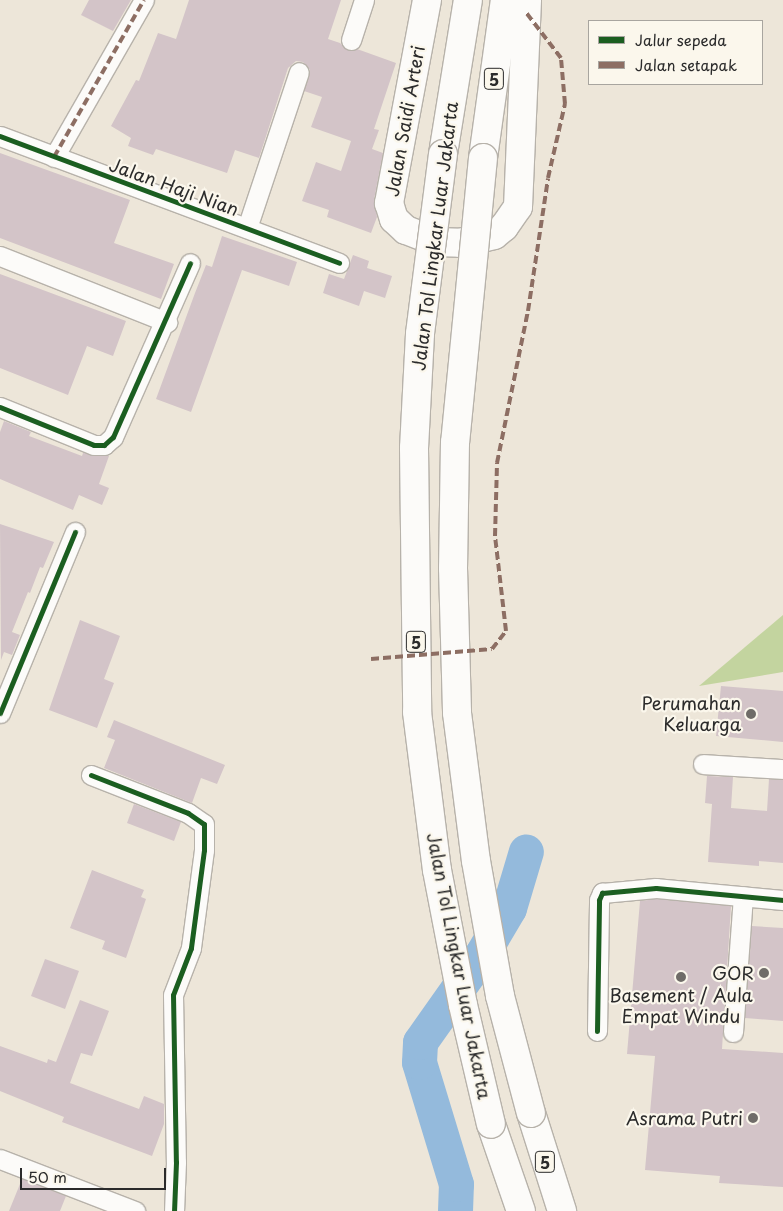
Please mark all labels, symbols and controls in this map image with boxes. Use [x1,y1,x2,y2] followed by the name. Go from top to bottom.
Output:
[588,20,763,85] legend
[635,28,726,51] text: Jalur sepeda
[381,43,429,199] street label: Jalan Saidi Arteri
[635,53,737,76] text: Jalan setapak
[483,66,505,92] road number: 5
[408,99,462,373] street label: Jalan Tol Lingkar Luar Jakarta
[106,154,242,220] street label: Jalan Haji Nian
[405,628,427,656] road number: 5
[641,693,741,736] place label: Perumahan Keluarga
[745,708,757,720] marker: Perumahan Keluarga
[422,830,496,1102] street label: Jalan Tol Lingkar Luar Jakarta
[712,962,754,984] place label: GOR
[758,967,770,979] marker: GOR
[675,971,687,983] marker: Basement / Aula Empat Windu
[609,985,753,1028] place label: Basement / Aula Empat Windu
[626,1107,743,1129] place label: Asrama Putri
[747,1112,759,1124] marker: Asrama Putri
[534,1148,556,1176] road number: 5
[22,1158,169,1190] scale bar
[28,1165,67,1188] text: 50 m

